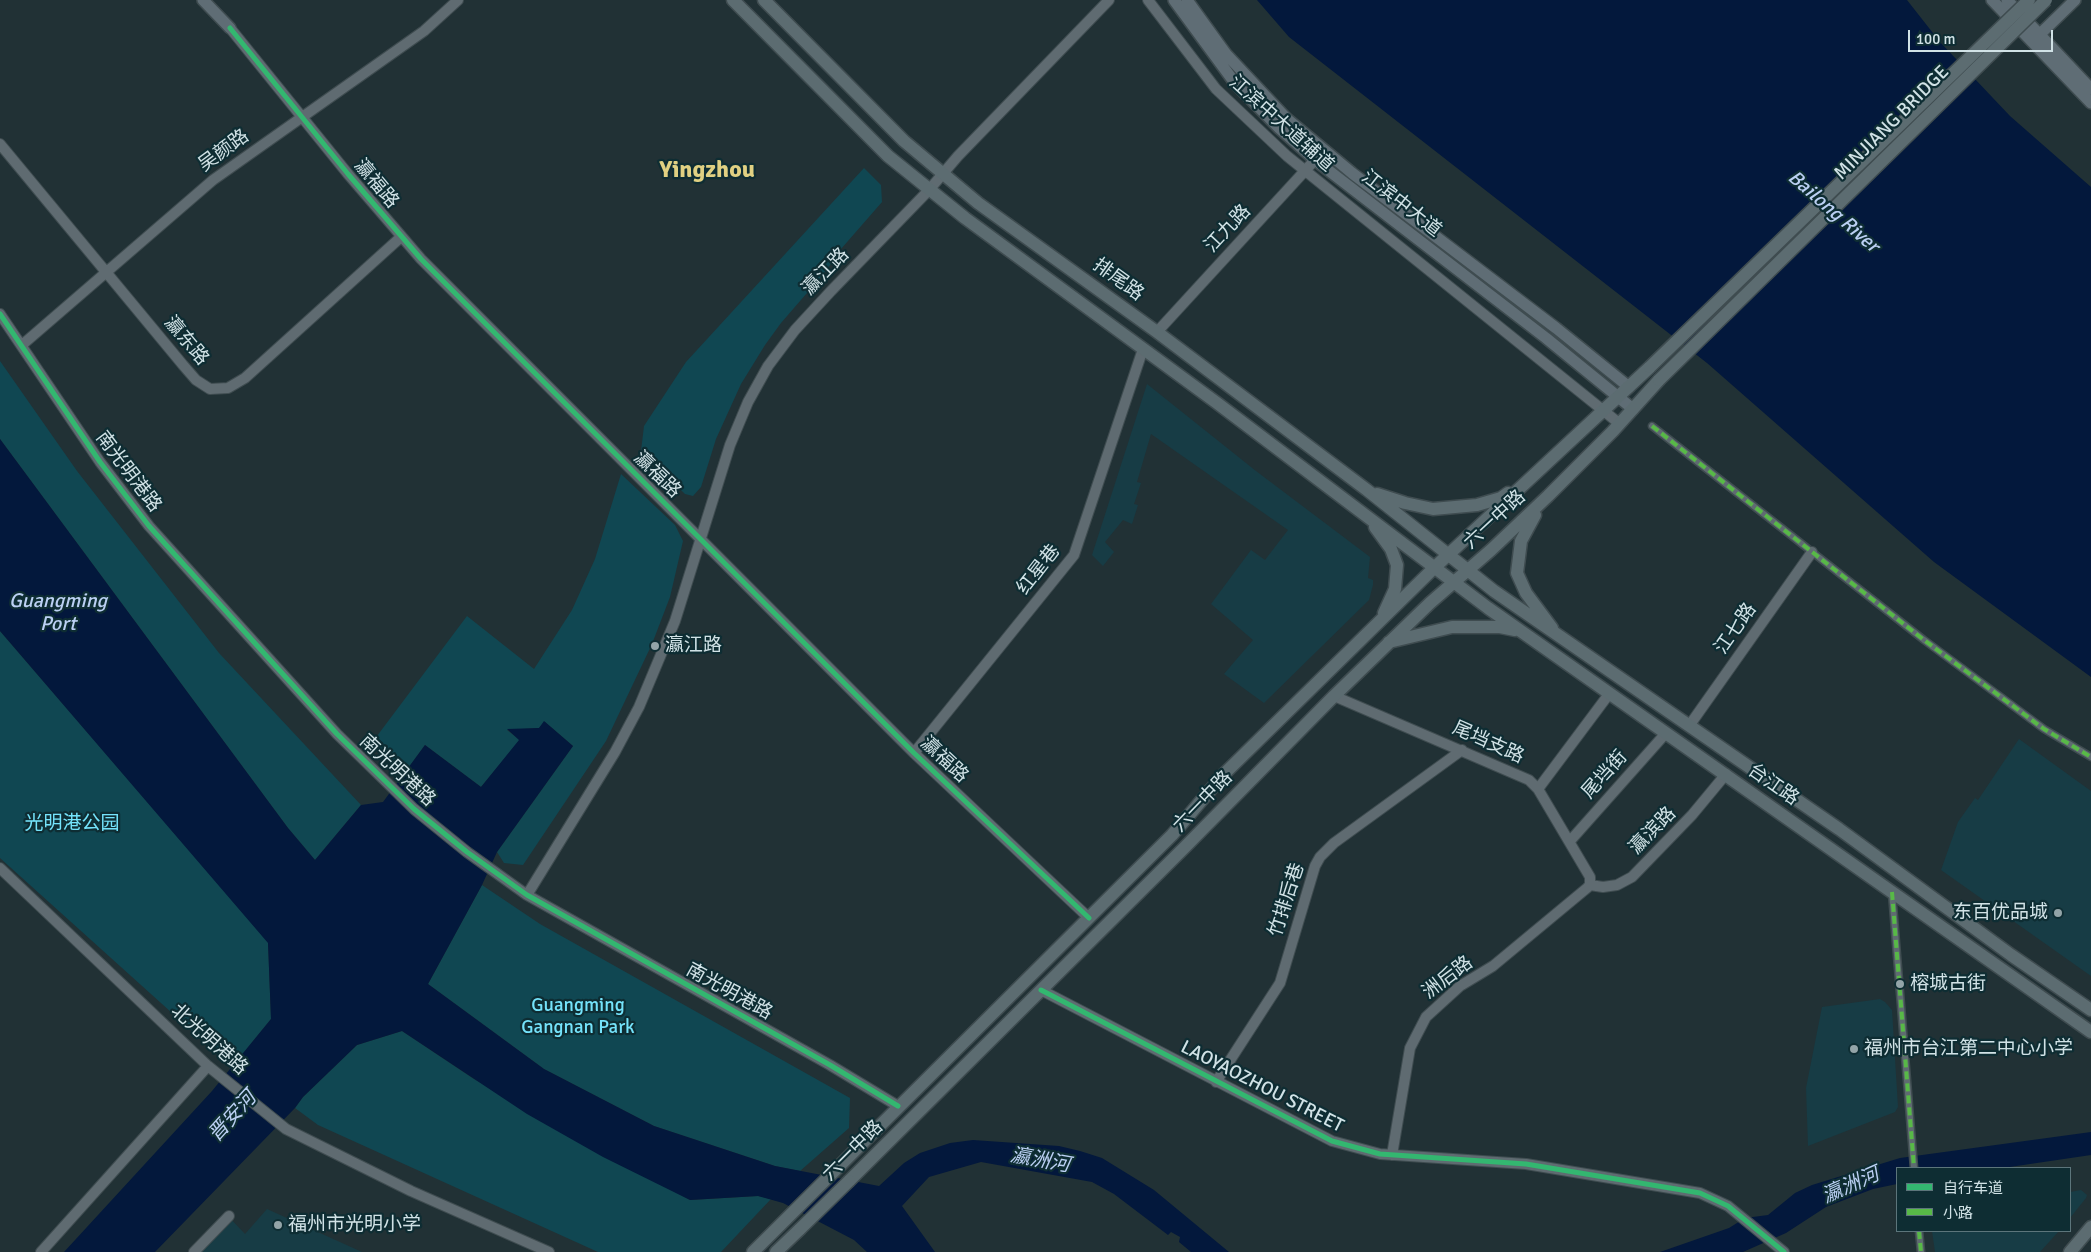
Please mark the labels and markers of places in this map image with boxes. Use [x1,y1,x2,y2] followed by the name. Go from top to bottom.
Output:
[665,635,722,657] place label: 瀛江路
[649,640,661,652] marker: 瀛江路
[1953,902,2048,924] place label: 东百优品城
[2052,907,2064,919] marker: 东百优品城
[1910,973,1986,995] place label: 榕城古街
[1894,978,1906,990] marker: 榕城古街
[1864,1038,2073,1060] place label: 福州市台江第二中心小学
[1848,1043,1860,1055] marker: 福州市台江第二中心小学
[288,1214,421,1236] place label: 福州市光明小学
[272,1219,284,1231] marker: 福州市光明小学

